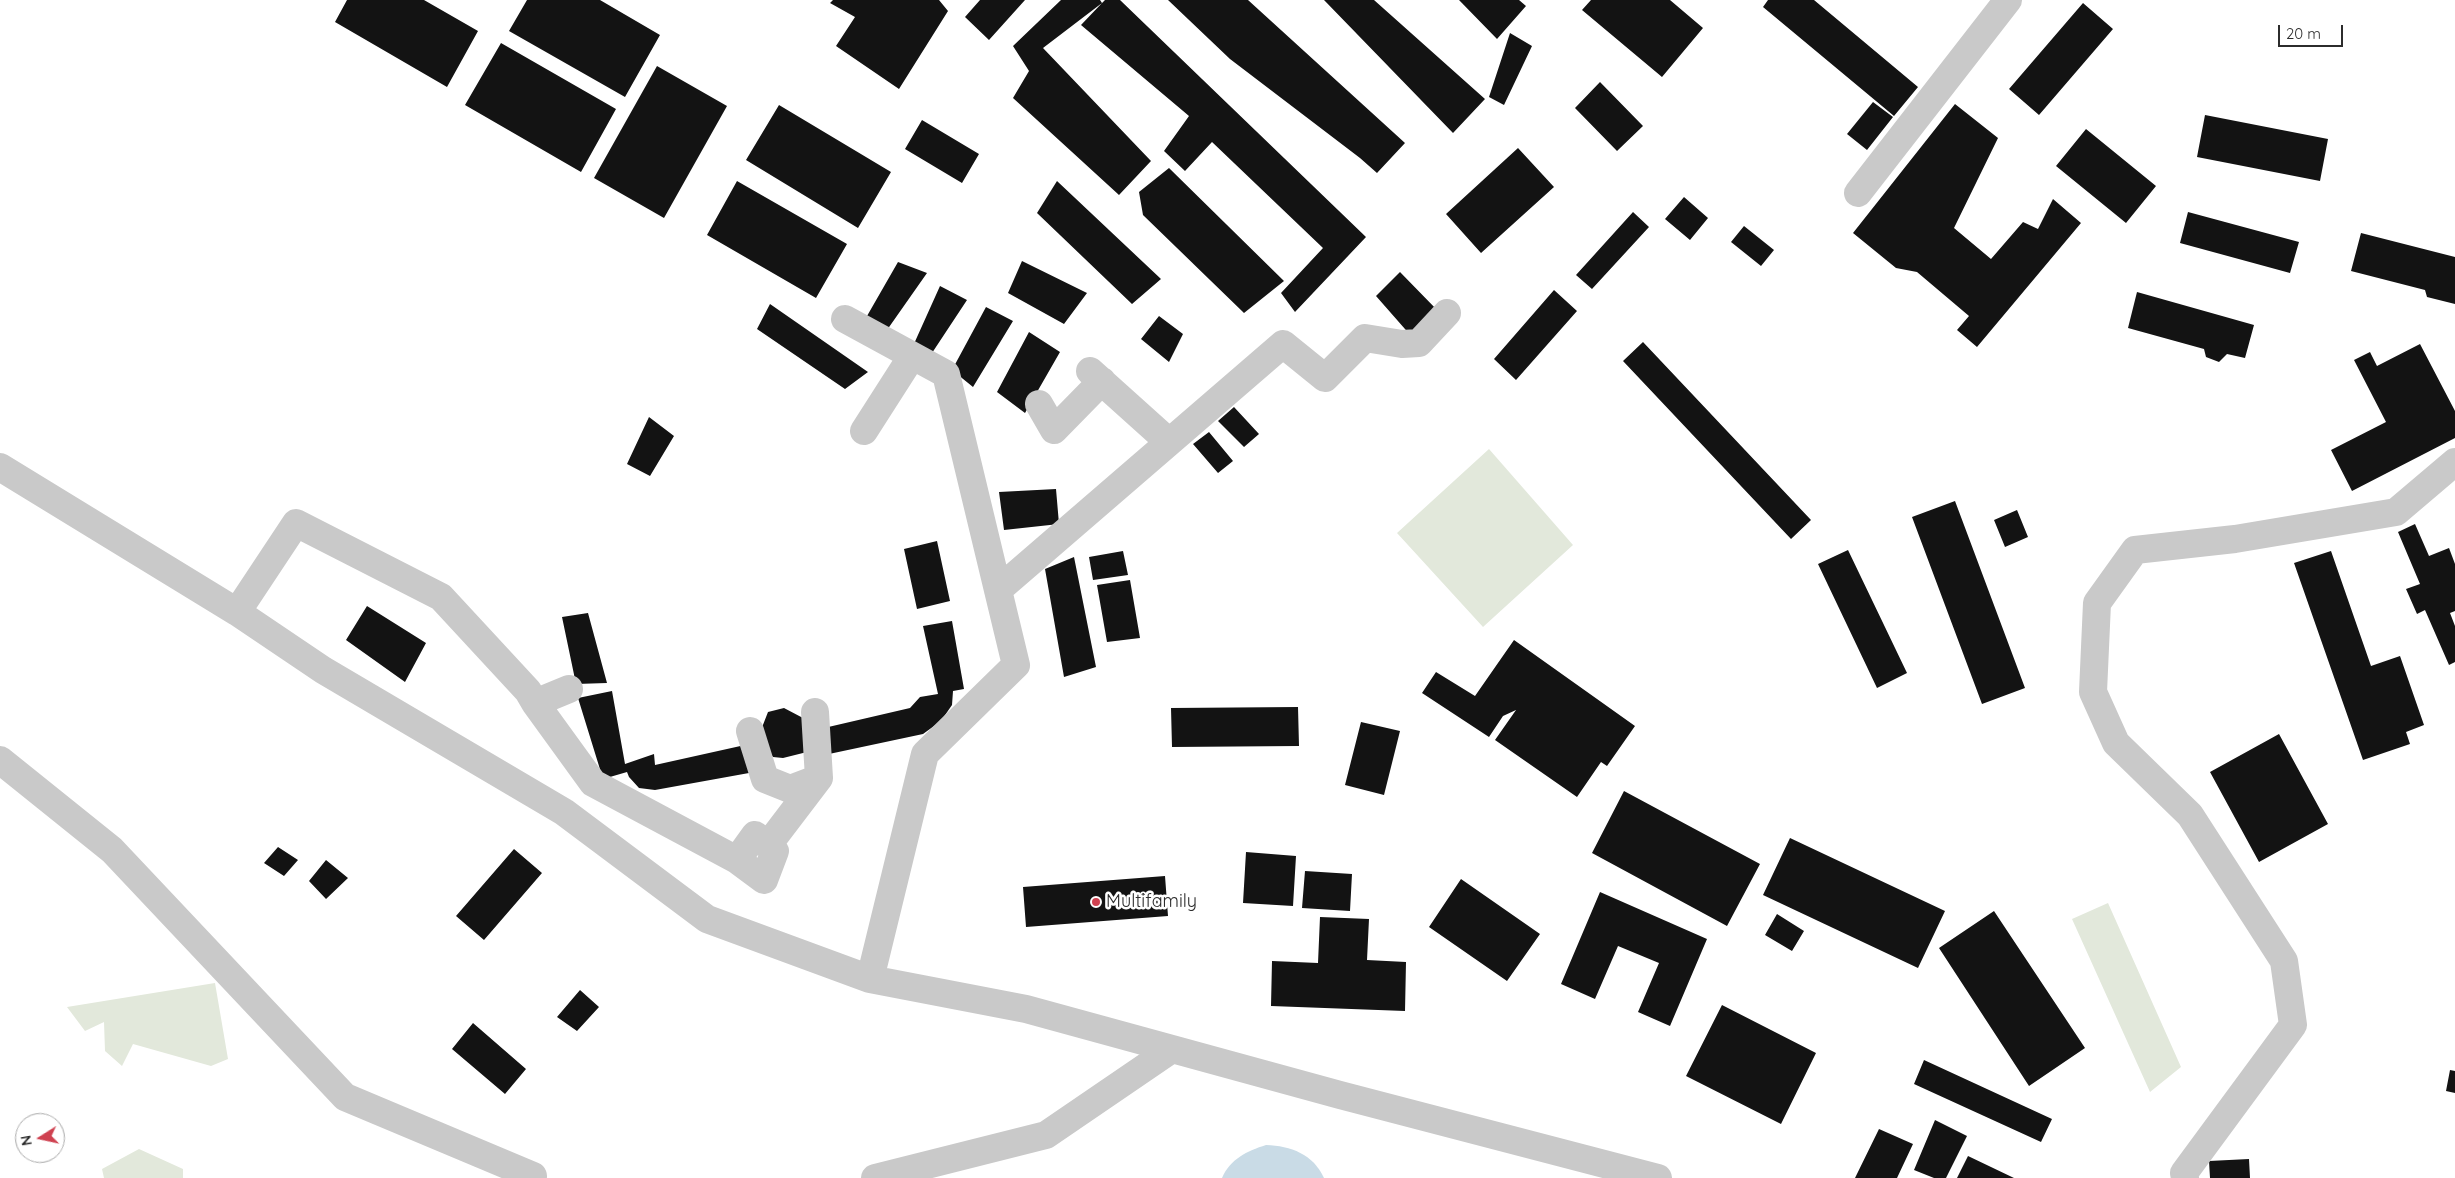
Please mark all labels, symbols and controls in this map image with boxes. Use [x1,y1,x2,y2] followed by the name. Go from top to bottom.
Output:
[2280,15,2345,47] scale bar
[2286,24,2321,43] text: 20 m
[1106,891,1197,913] place label: Multifamily
[1090,896,1102,908] marker: Multifamily
[15,1113,65,1163] north arrow
[16,1134,36,1147] text: N

